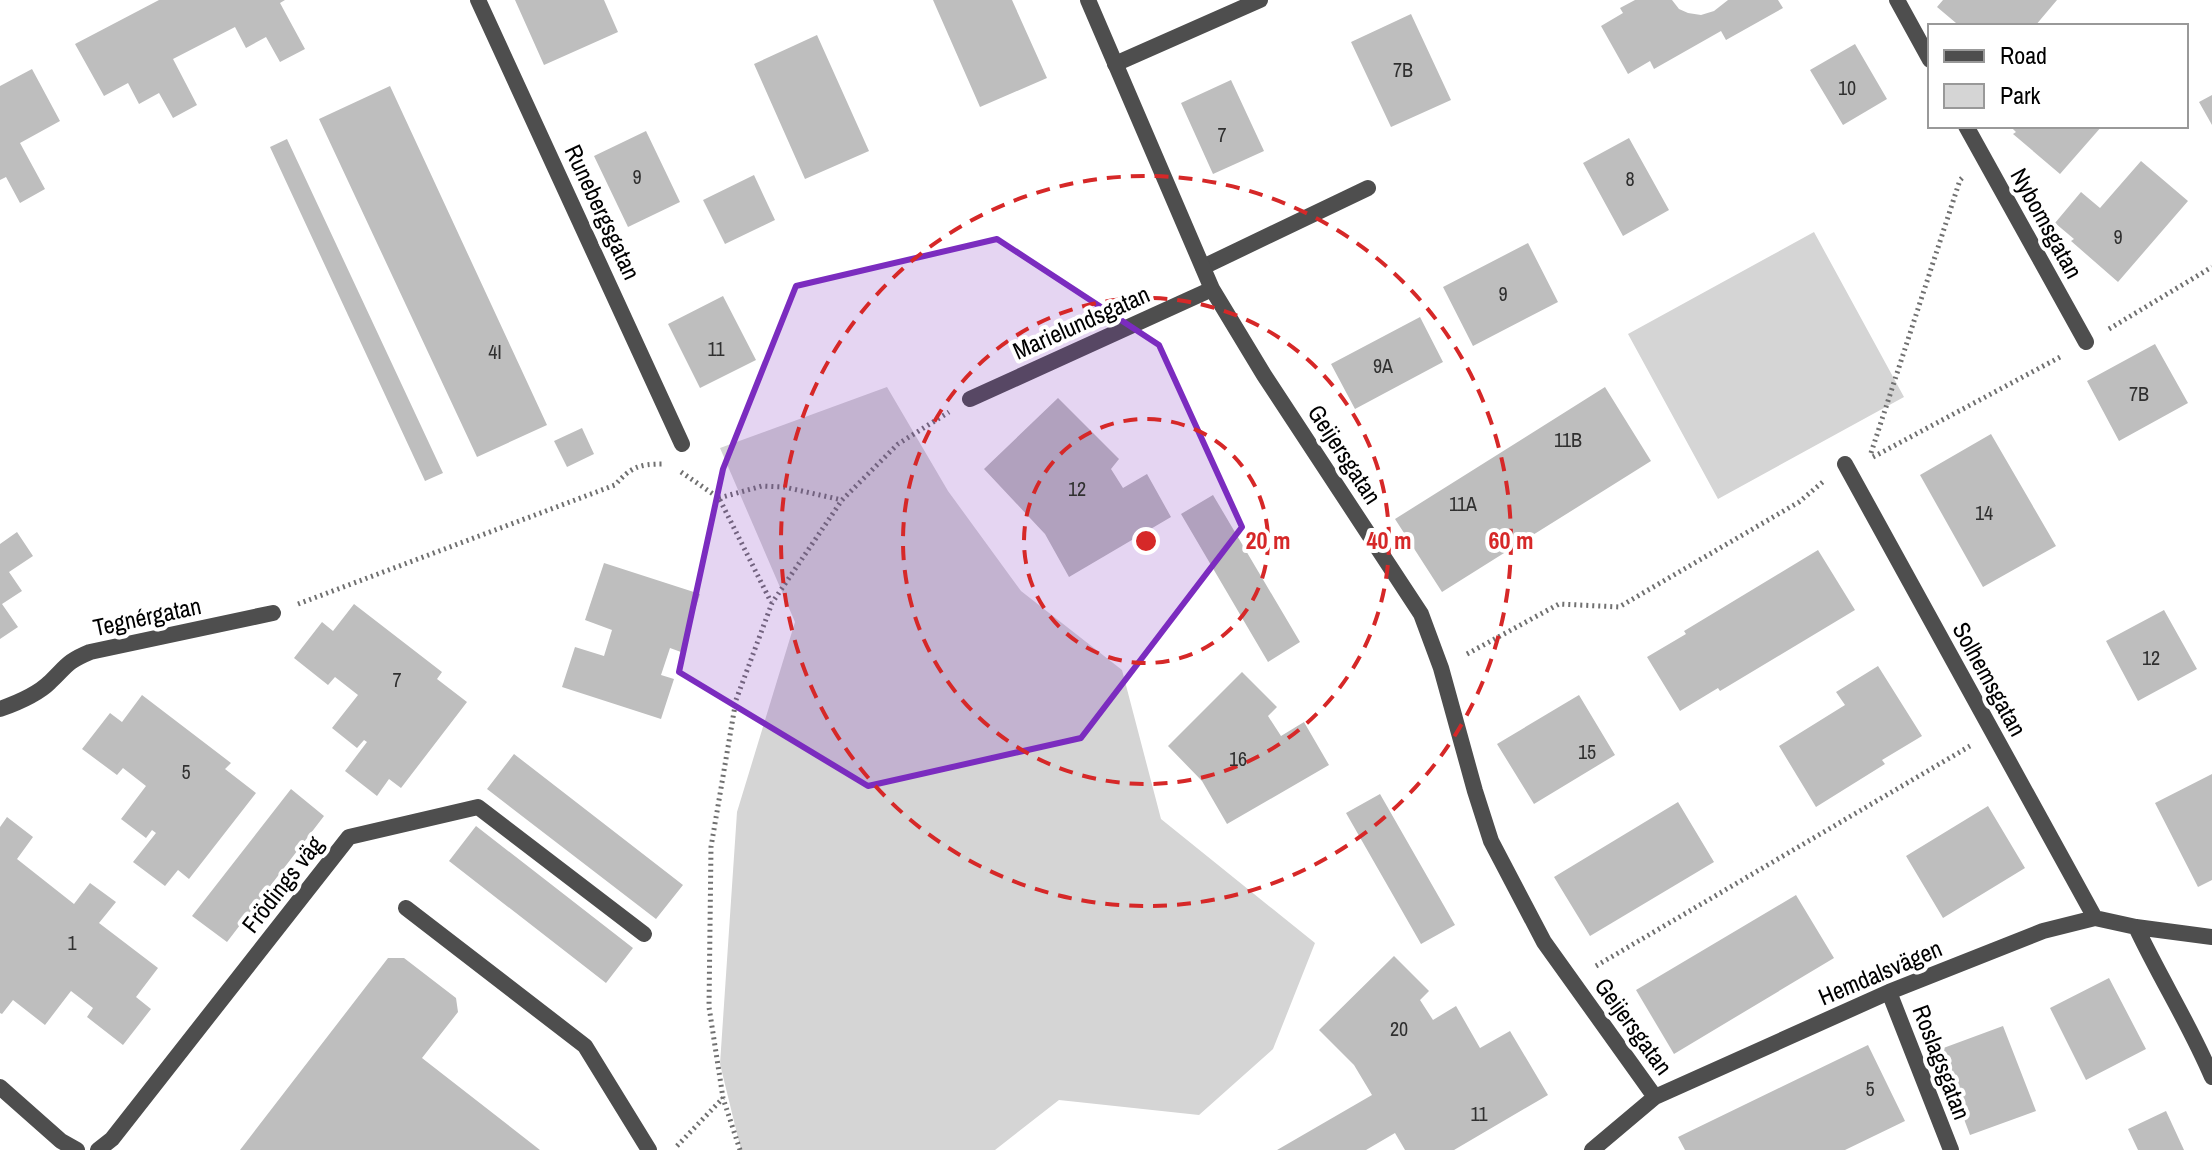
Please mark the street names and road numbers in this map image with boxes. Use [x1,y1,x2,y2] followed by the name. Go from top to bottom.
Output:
[558,139,648,285] street label: Runebergsgatan
[2004,162,2090,284] street label: Nybomsgatan
[1008,278,1154,366] street label: Marielundsgatan
[1301,398,1389,510] street label: Geijersgatan
[90,589,204,643] street label: Tegnérgatan
[1946,616,2034,742] street label: Solhemsgatan
[234,829,330,939] street label: Frödings väg
[1813,932,1947,1012] street label: Hemdalsvägen
[1588,971,1680,1081] street label: Geijersgatan
[1905,1000,1979,1124] street label: Roslagsgatan

